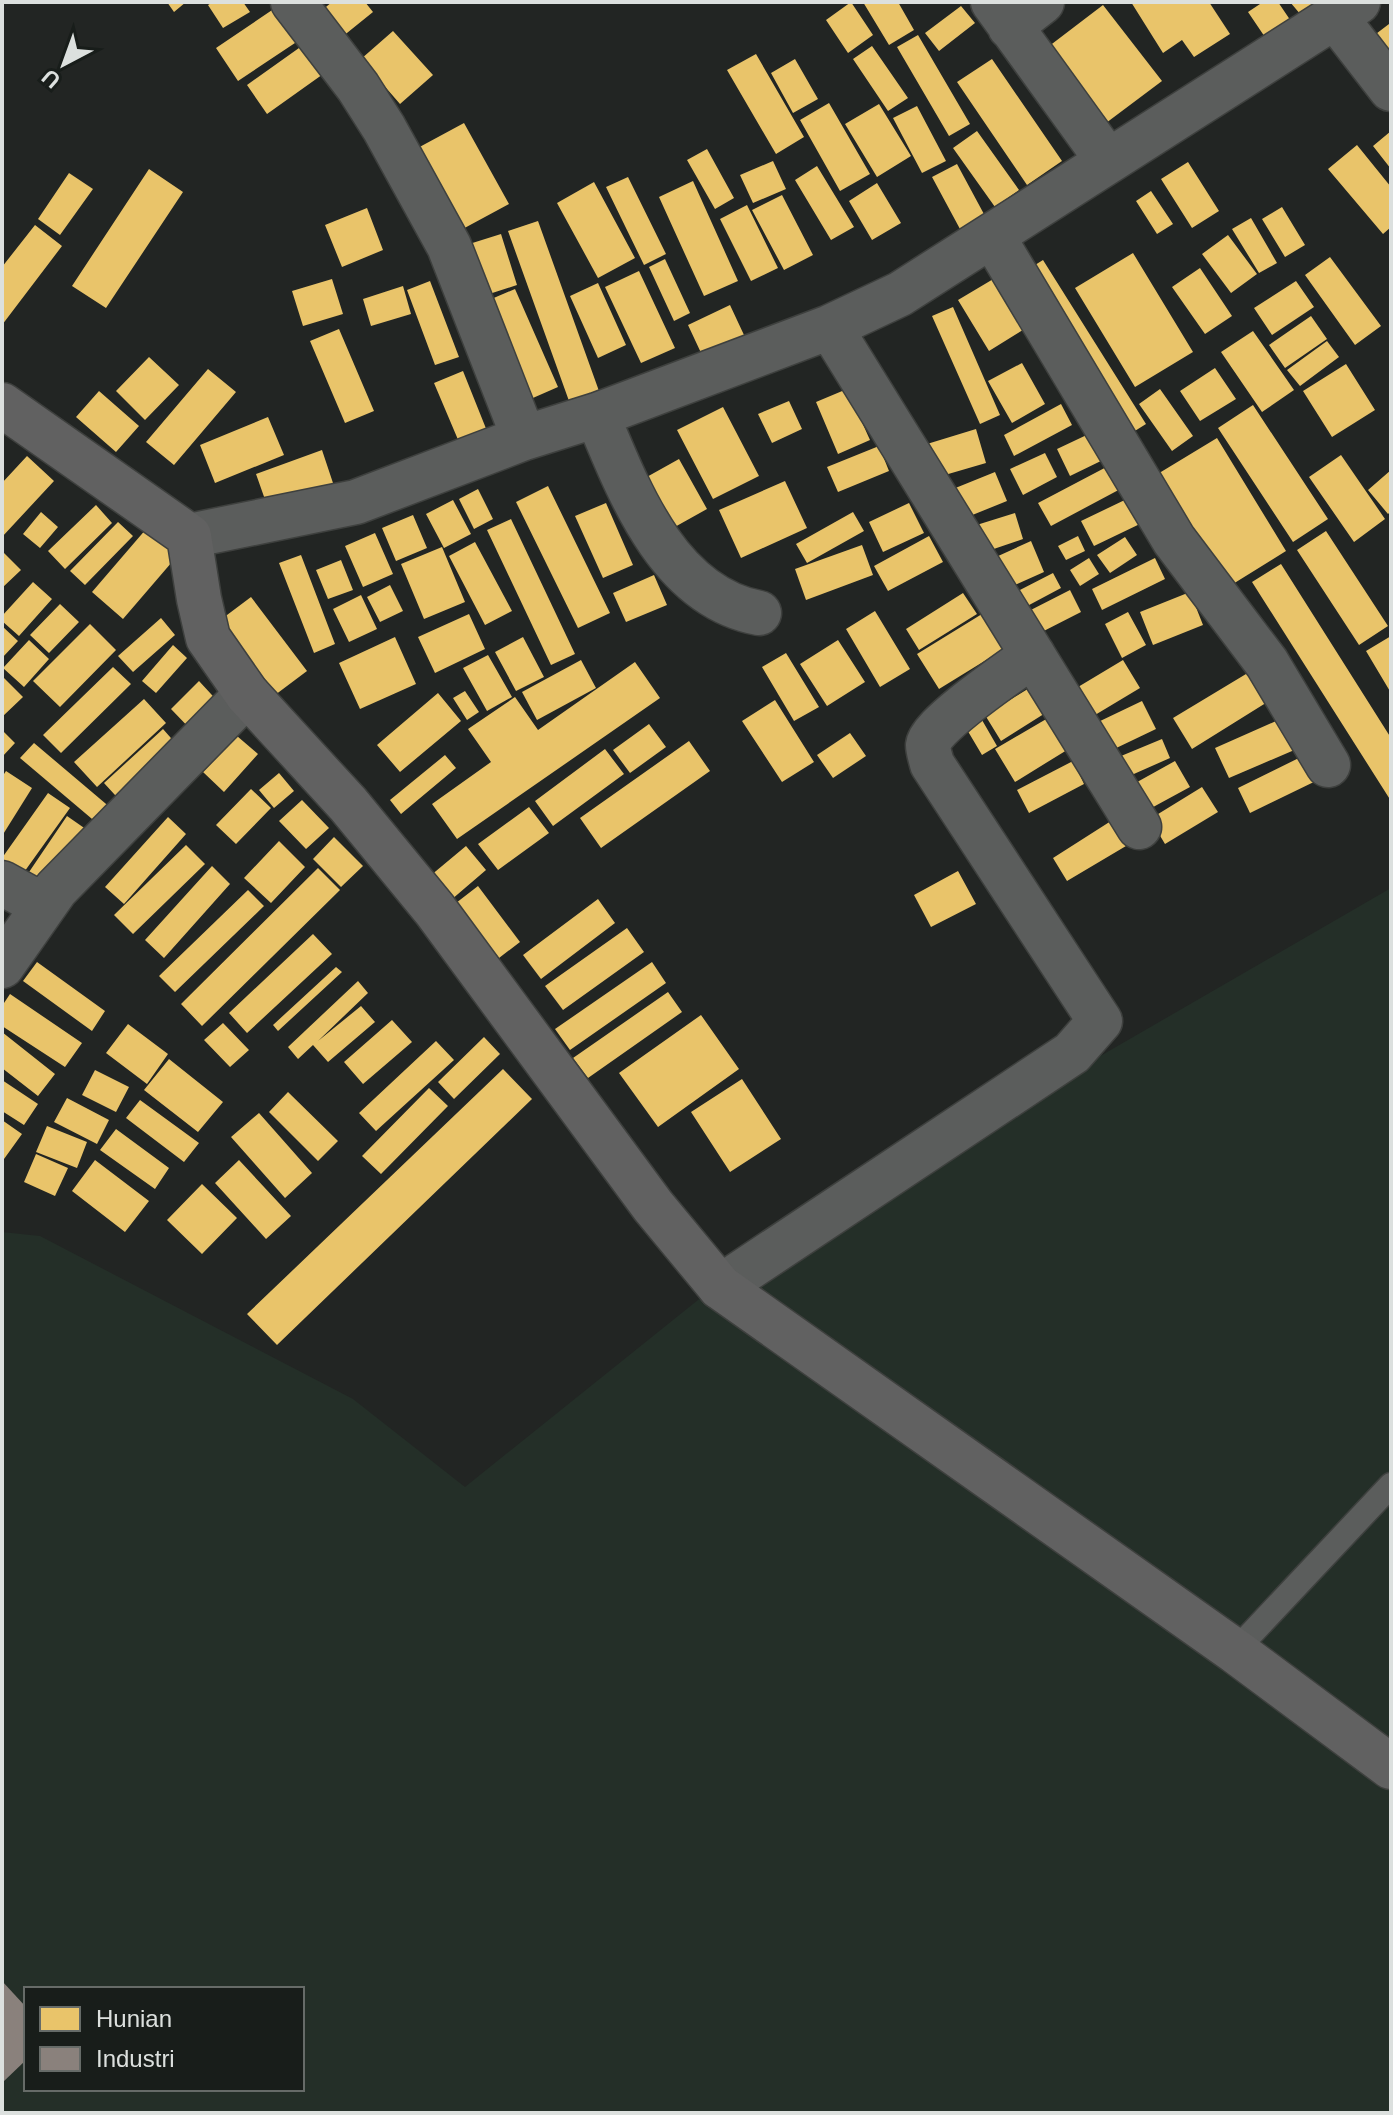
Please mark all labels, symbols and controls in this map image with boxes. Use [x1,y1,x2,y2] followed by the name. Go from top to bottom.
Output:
[24,24,104,104] north arrow
[37,64,65,93] text: U
[24,1987,304,2091] legend
[96,2005,172,2032] text: Hunian
[96,2045,175,2072] text: Industri

